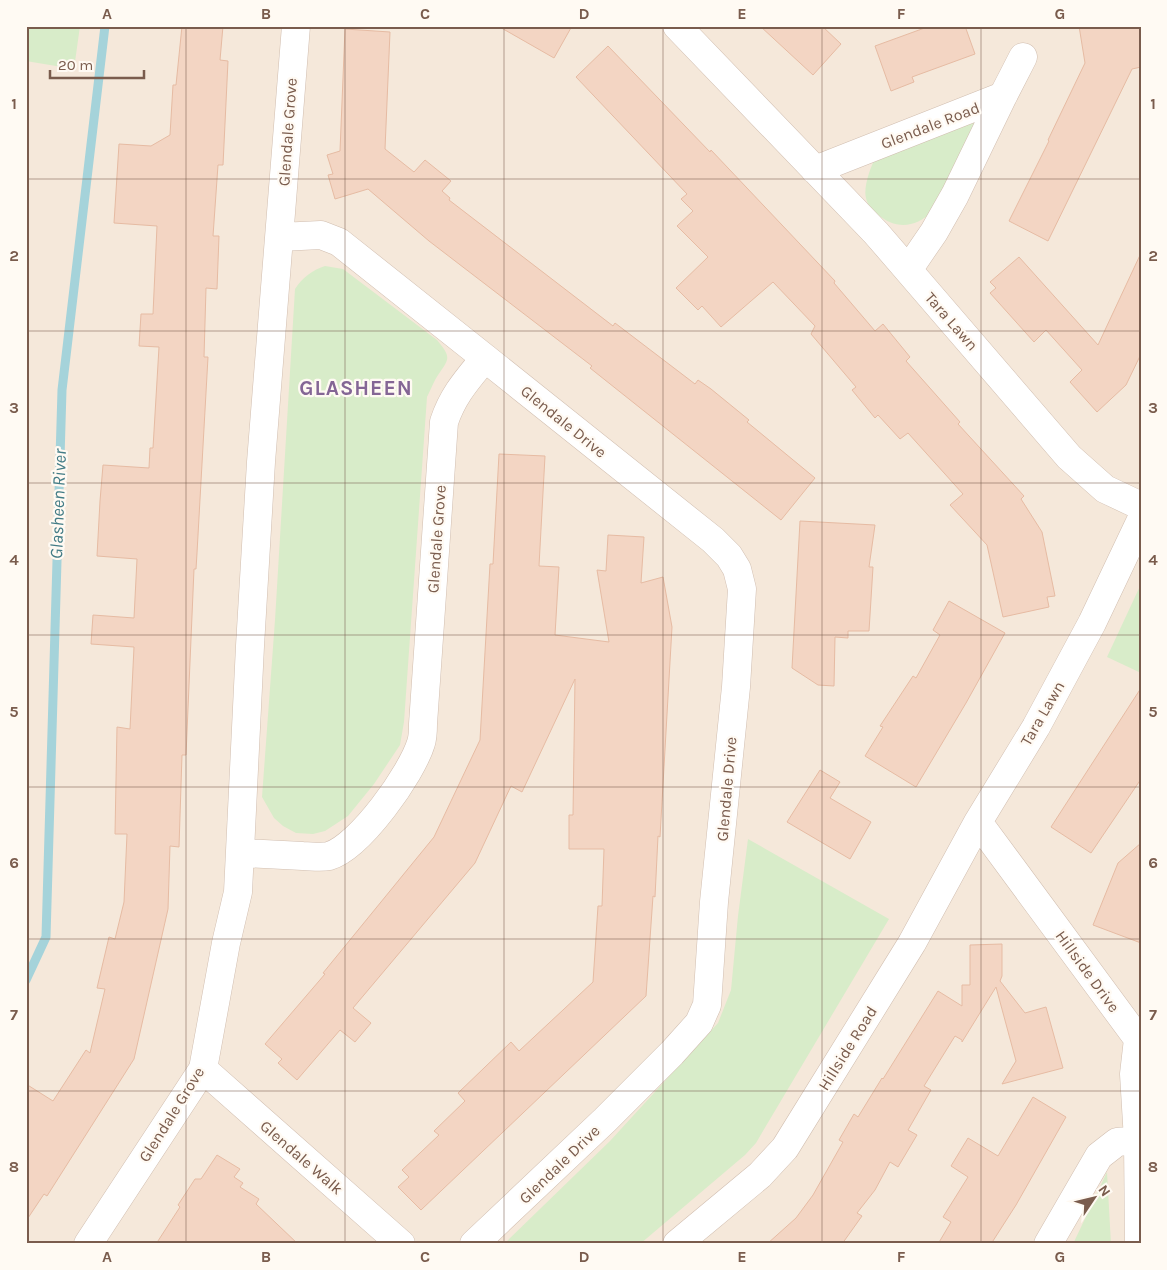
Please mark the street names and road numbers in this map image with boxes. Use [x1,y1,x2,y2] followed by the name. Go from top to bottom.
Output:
[274,77,301,187] street label: Glendale Grove
[878,98,982,153] street label: Glendale Road
[921,288,982,354] street label: Tara Lawn
[517,381,610,462] street label: Glendale Drive
[423,484,450,594] street label: Glendale Grove
[1016,678,1069,749] street label: Tara Lawn
[712,736,741,842] street label: Glendale Drive
[1052,927,1124,1016] street label: Hillside Drive
[814,1003,881,1094] street label: Hillside Road
[135,1063,208,1165] street label: Glendale Grove
[256,1116,347,1199] street label: Glendale Walk
[515,1121,604,1208] street label: Glendale Drive

